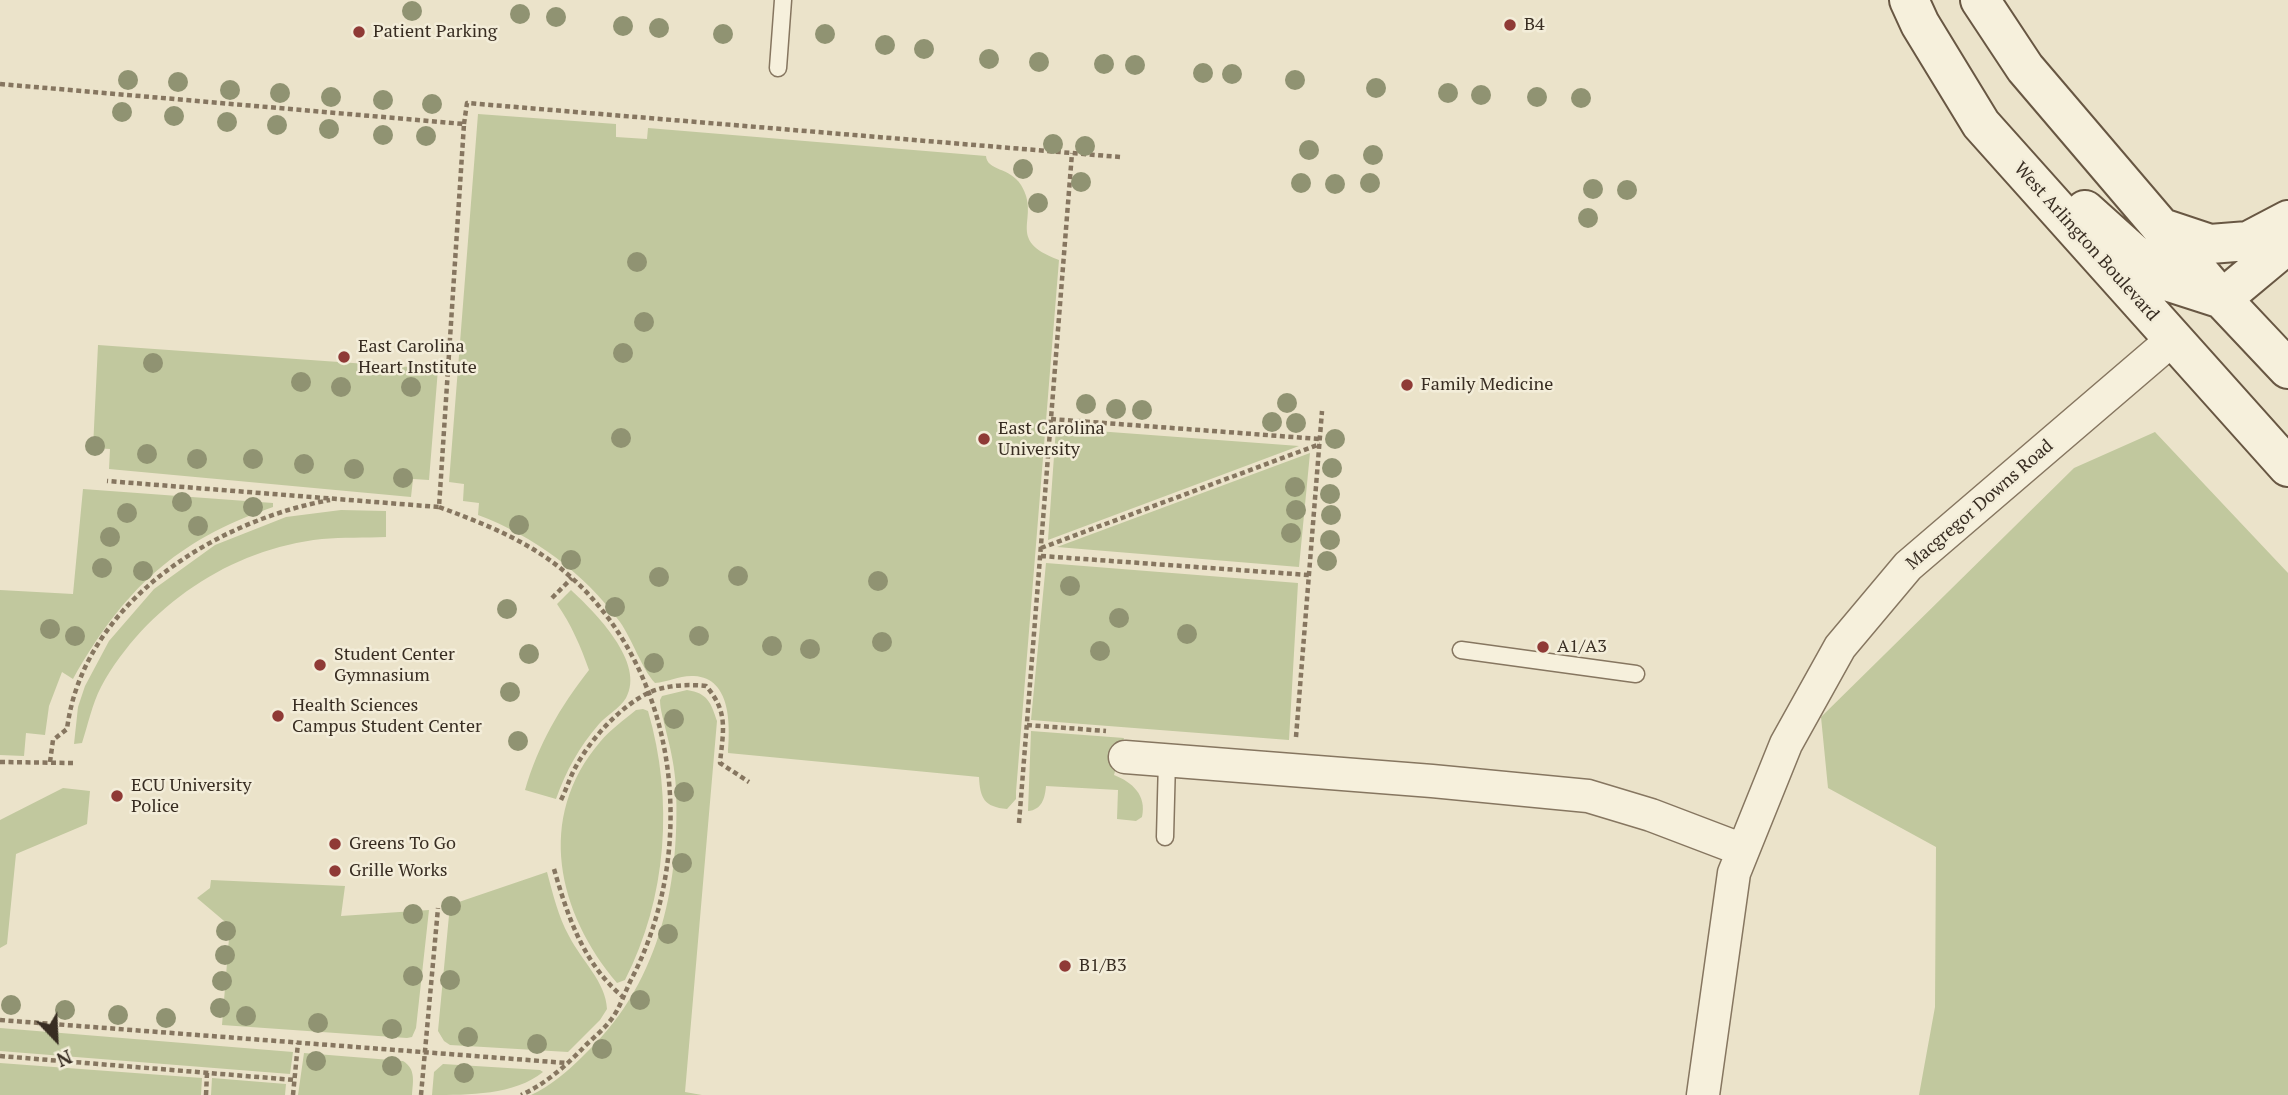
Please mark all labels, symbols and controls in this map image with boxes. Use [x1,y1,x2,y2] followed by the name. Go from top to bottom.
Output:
[1524,14,1545,36] place label: B4
[1502,17,1518,33] marker: B4
[373,21,497,43] place label: Patient Parking
[351,24,367,40] marker: Patient Parking
[2009,158,2163,326] street label: West Arlington Boulevard
[358,336,477,378] place label: East Carolina Heart Institute
[336,349,352,365] marker: East Carolina Heart Institute
[1421,374,1553,396] place label: Family Medicine
[1399,377,1415,393] marker: Family Medicine
[998,418,1105,460] place label: East Carolina University
[976,431,992,447] marker: East Carolina University
[1902,435,2058,575] street label: Macgregor Downs Road
[1557,636,1607,658] place label: A1/A3
[1535,639,1551,655] marker: A1/A3
[334,644,455,686] place label: Student Center Gymnasium
[312,657,328,673] marker: Student Center Gymnasium
[292,695,482,738] place label: Health Sciences Campus Student Center
[270,708,286,724] marker: Health Sciences Campus Student Center
[131,775,251,818] place label: ECU University Police
[109,788,125,804] marker: ECU University Police
[349,833,456,855] place label: Greens To Go
[327,836,343,852] marker: Greens To Go
[349,860,448,882] place label: Grille Works
[327,863,343,879] marker: Grille Works
[1079,955,1127,977] place label: B1/B3
[1057,958,1073,974] marker: B1/B3
[21,1004,91,1074] north arrow
[53,1044,76,1073] text: N

